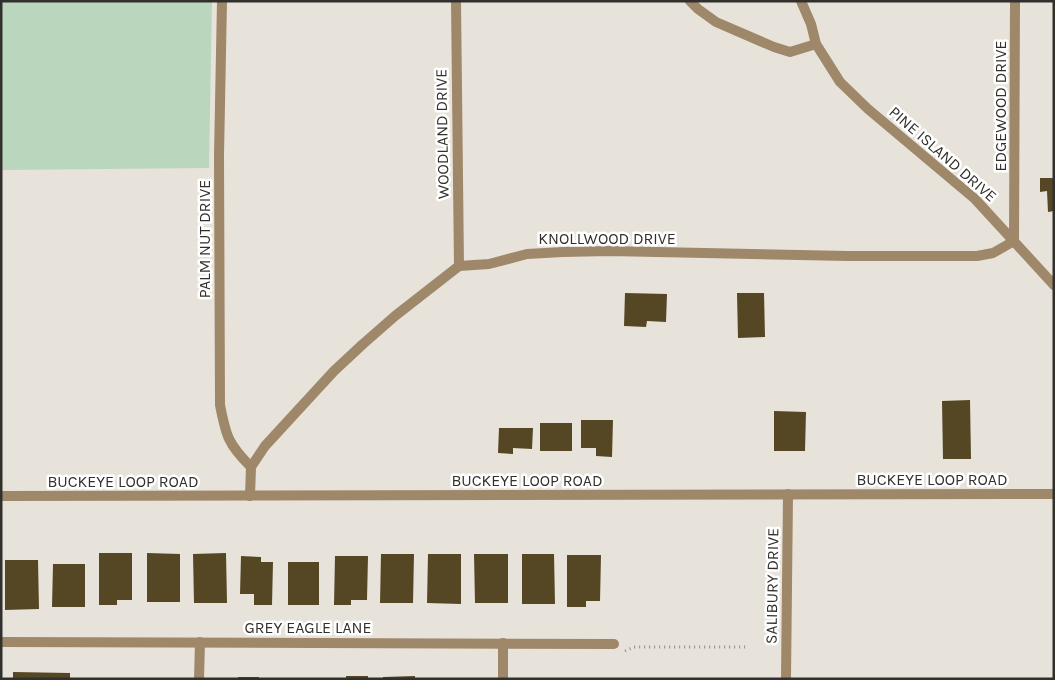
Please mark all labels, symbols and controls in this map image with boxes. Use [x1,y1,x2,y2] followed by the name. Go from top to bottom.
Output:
[991,41,1010,172] street label: EDGEWOOD DRIVE
[431,69,453,199] street label: WOODLAND DRIVE
[885,102,1001,206] street label: PINE ISLAND DRIVE
[195,180,214,298] street label: PALM NUT DRIVE
[538,229,676,248] street label: KNOLLWOOD DRIVE
[856,470,1008,489] street label: BUCKEYE LOOP ROAD
[451,471,603,490] street label: BUCKEYE LOOP ROAD
[47,472,199,491] street label: BUCKEYE LOOP ROAD
[761,528,783,644] street label: SALIBURY DRIVE
[244,618,372,637] street label: GREY EAGLE LANE

